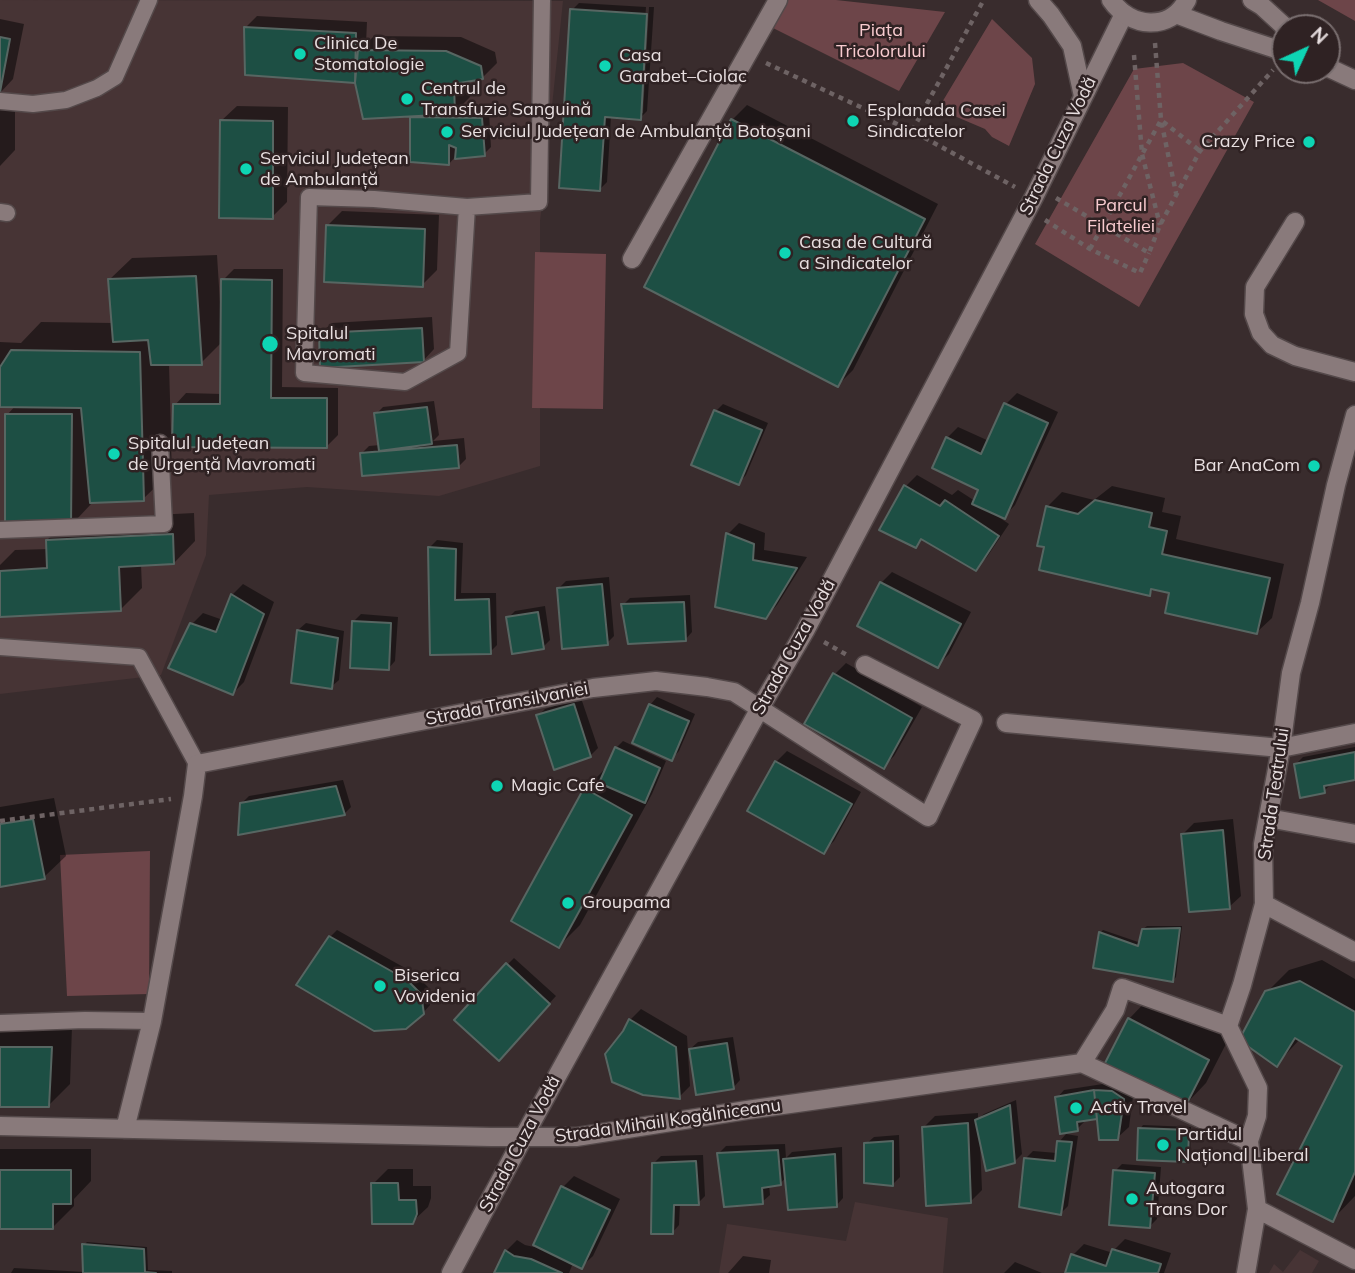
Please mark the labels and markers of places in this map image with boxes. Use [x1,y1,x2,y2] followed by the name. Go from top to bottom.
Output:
[314,33,424,76] place label: Clinica De Stomatologie
[619,45,747,88] place label: Casa Garabet–Ciolac
[292,46,308,62] marker: Clinica De Stomatologie
[597,58,613,74] marker: Casa Garabet–Ciolac
[421,78,591,120] place label: Centrul de Transfuzie Sanguină
[399,91,415,107] marker: Centrul de Transfuzie Sanguină
[867,100,1006,142] place label: Esplanada Casei Sindicatelor
[845,113,861,129] marker: Esplanada Casei Sindicatelor
[461,121,811,143] place label: Serviciul Județean de Ambulanță Botoșani
[439,124,455,140] marker: Serviciul Județean de Ambulanță Botoșani
[1201,131,1295,153] place label: Crazy Price
[1301,134,1317,150] marker: Crazy Price
[260,148,409,190] place label: Serviciul Județean de Ambulanță
[238,161,254,177] marker: Serviciul Județean de Ambulanță
[799,232,932,274] place label: Casa de Cultură a Sindicatelor
[777,245,793,261] marker: Casa de Cultură a Sindicatelor
[286,323,376,366] place label: Spitalul Mavromati
[260,334,280,354] marker: Spitalul Mavromati
[128,433,315,476] place label: Spitalul Județean de Urgență Mavromati
[106,446,122,462] marker: Spitalul Județean de Urgență Mavromati
[1193,455,1300,477] place label: Bar AnaCom
[1306,458,1322,474] marker: Bar AnaCom
[511,775,604,797] place label: Magic Cafe
[489,778,505,794] marker: Magic Cafe
[582,892,670,914] place label: Groupama
[560,895,576,911] marker: Groupama
[394,965,476,1007] place label: Biserica Vovidenia
[372,978,388,994] marker: Biserica Vovidenia
[1090,1097,1187,1119] place label: Activ Travel
[1068,1100,1084,1116] marker: Activ Travel
[1177,1124,1309,1166] place label: Partidul Național Liberal
[1155,1137,1171,1153] marker: Partidul Național Liberal
[1146,1178,1227,1220] place label: Autogara Trans Dor
[1124,1191,1140,1207] marker: Autogara Trans Dor

